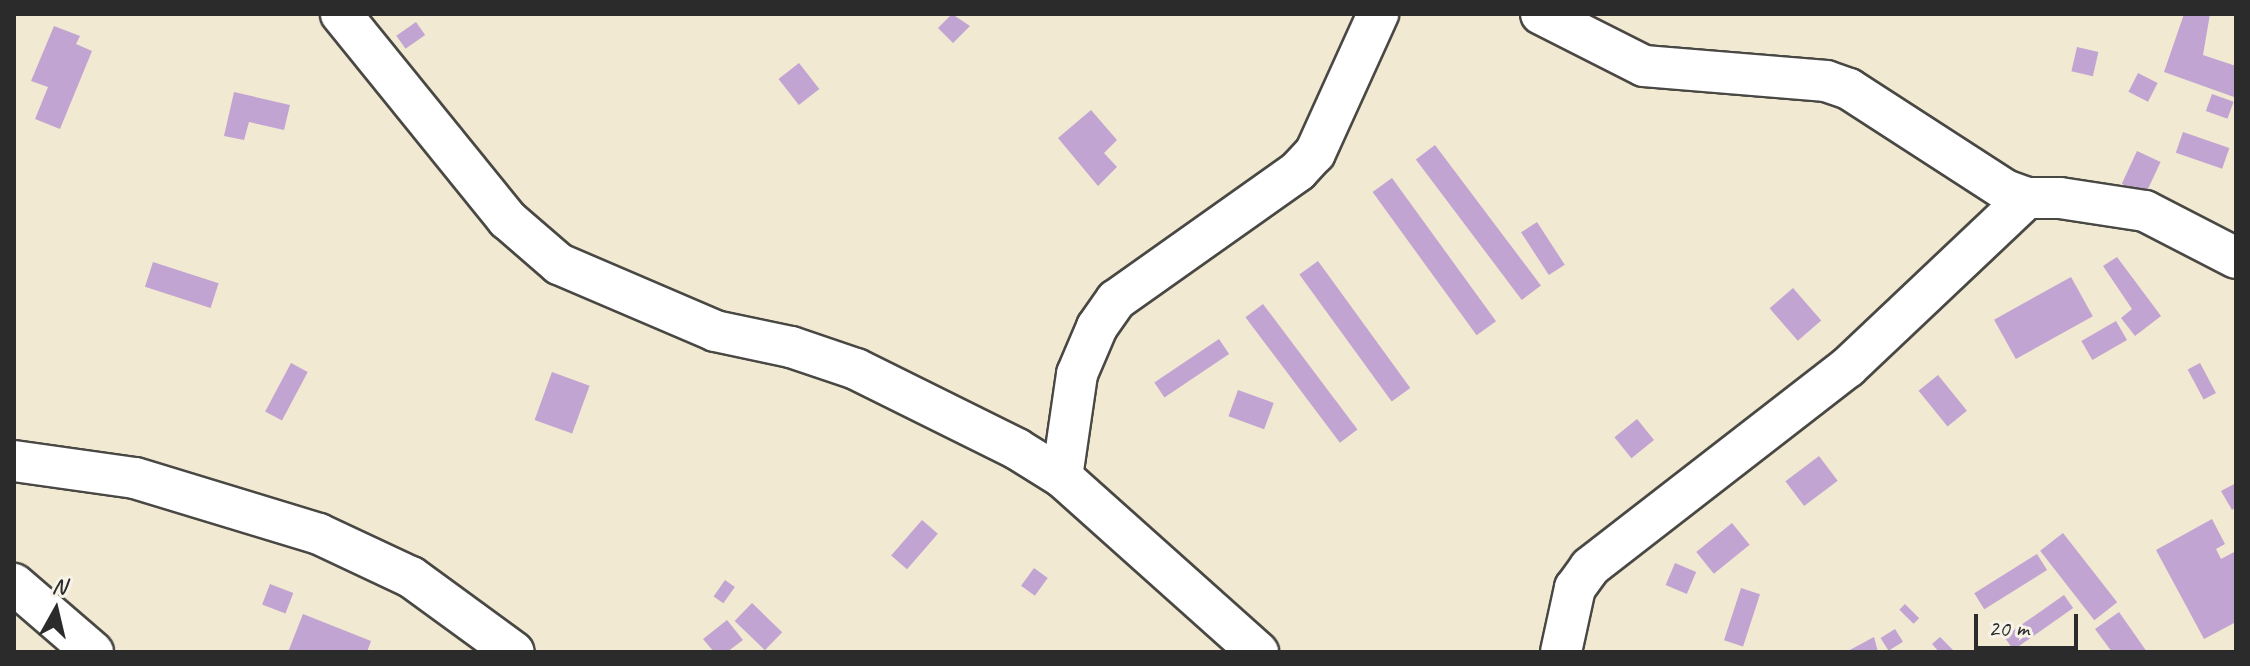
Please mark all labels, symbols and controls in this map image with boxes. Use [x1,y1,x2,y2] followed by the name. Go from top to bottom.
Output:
[16,570,96,650] north arrow
[51,571,68,601] text: N
[1978,598,2082,648] scale bar
[1988,613,2029,643] text: 20 m

